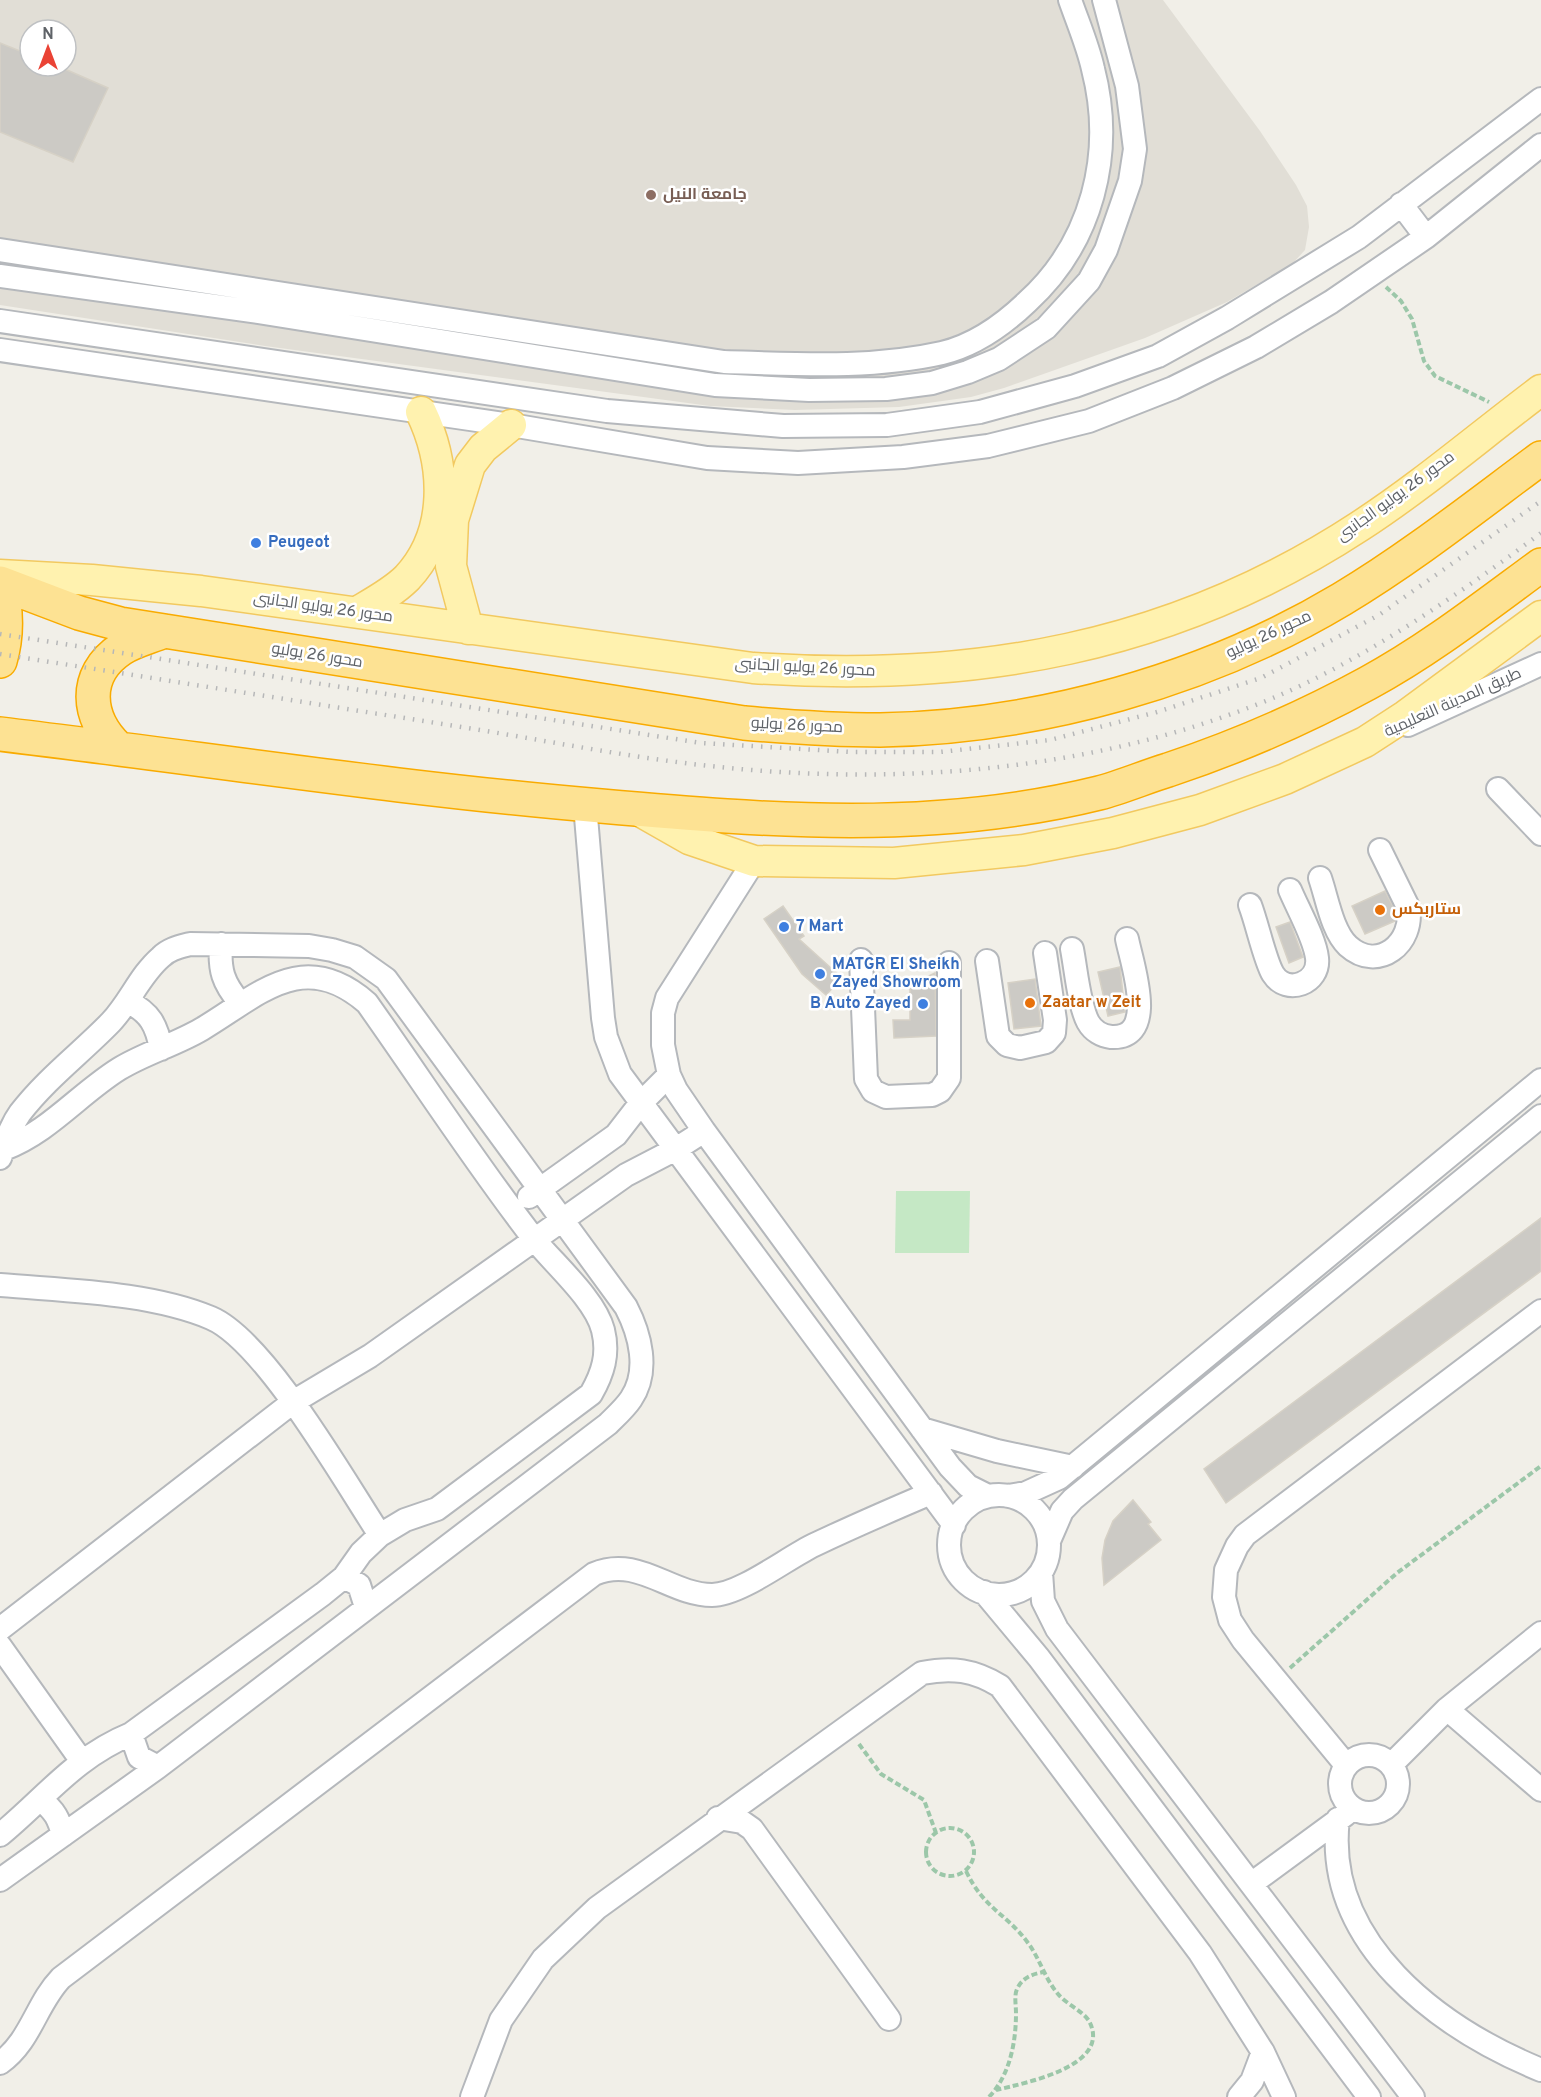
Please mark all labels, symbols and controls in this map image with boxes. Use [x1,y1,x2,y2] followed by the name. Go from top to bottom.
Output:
[18,18,78,78] north arrow
[42,25,54,45] text: N
[663,185,747,205] place label: جامعة النيل
[644,188,658,202] marker: جامعة النيل
[1333,447,1459,547] street label: محور 26 يوليو الجانبى
[268,533,330,553] place label: Peugeot
[249,536,263,550] marker: Peugeot
[252,588,394,628] street label: محور 26 يوليو الجانبى
[1223,606,1315,664] street label: محور 26 يوليو
[270,639,364,673] street label: محور 26 يوليو
[734,654,876,682] street label: محور 26 يوليو الجانبى
[1381,664,1525,742] street label: طريق المدينة التعليمية
[750,714,844,738] street label: محور 26 يوليو
[1392,900,1461,920] place label: ستاربكس
[1373,903,1387,917] marker: ستاربكس
[796,917,844,937] place label: 7 Mart
[777,920,791,934] marker: 7 Mart
[832,955,961,993] place label: MATGR El Sheikh Zayed Showroom
[813,967,827,981] marker: MATGR El Sheikh Zayed Showroom
[1042,993,1141,1013] place label: Zaatar w Zeit
[810,994,911,1014] place label: B Auto Zayed
[1023,996,1037,1010] marker: Zaatar w Zeit
[916,997,930,1011] marker: B Auto Zayed

